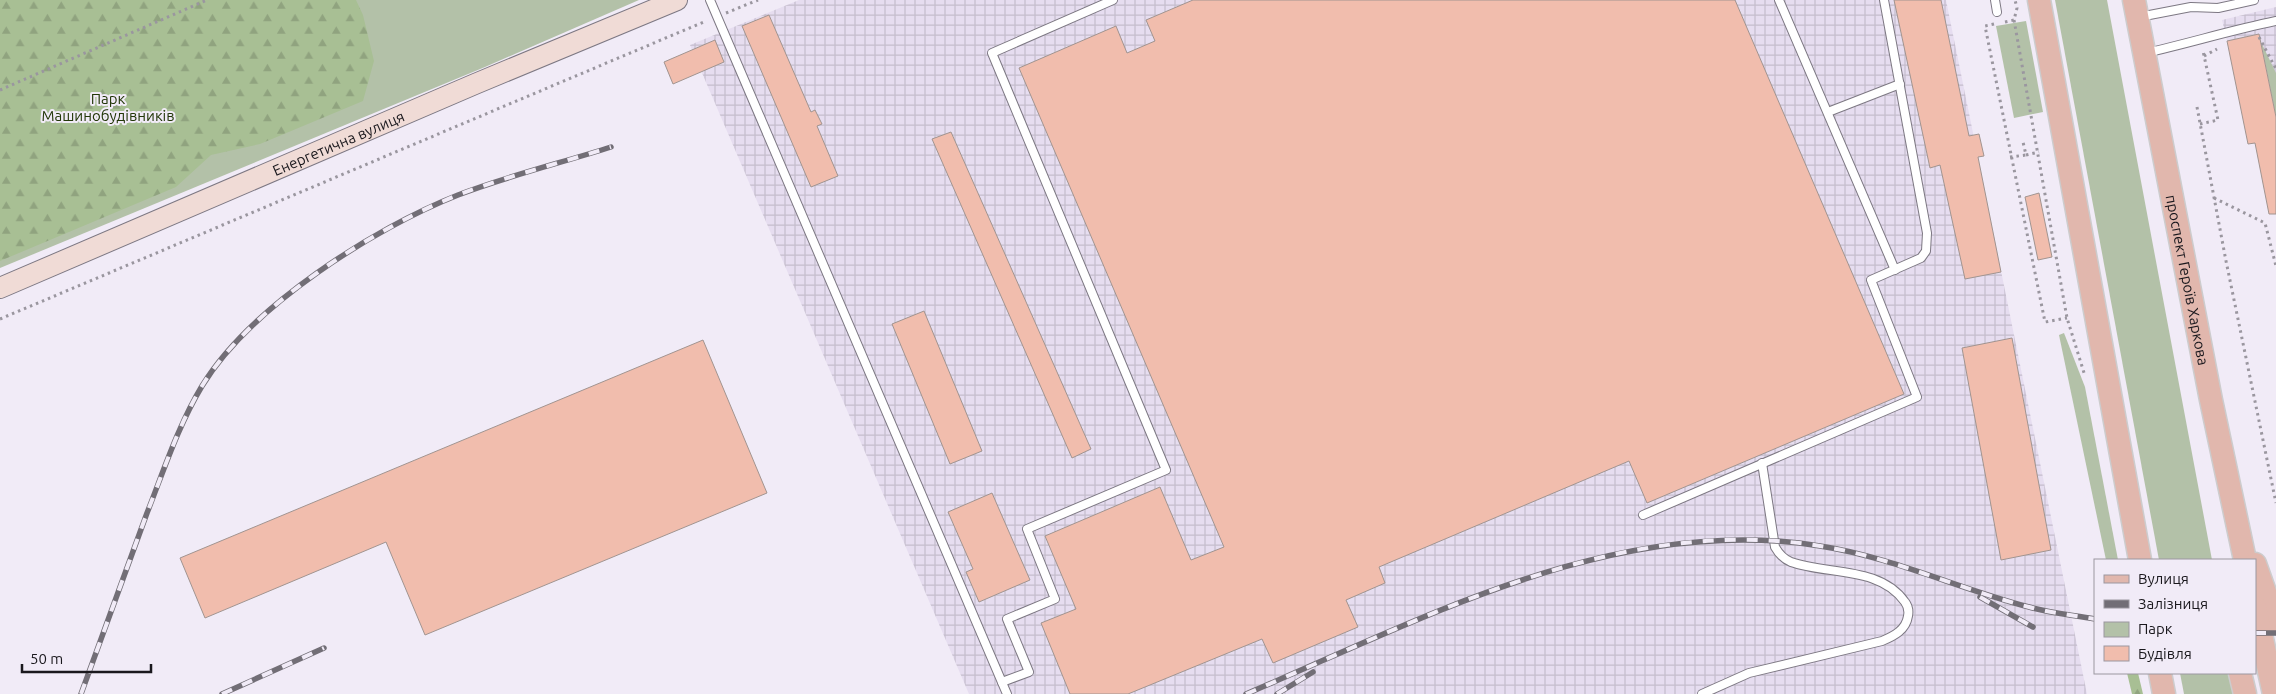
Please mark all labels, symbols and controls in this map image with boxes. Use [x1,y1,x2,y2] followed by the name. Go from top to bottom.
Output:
[41,90,175,124] park label: Парк Машинобудівників
[270,107,407,179] street label: Енергетична вулиця
[2163,193,2213,366] street label: проспект Героїв Харкова
[2094,559,2256,674] legend
[2138,570,2189,587] text: Вулиця
[2138,595,2208,612] text: Залізниця
[2138,620,2173,637] text: Парк
[22,642,151,674] scale bar
[2138,645,2192,662] text: Будівля
[30,650,63,667] text: 50 m

